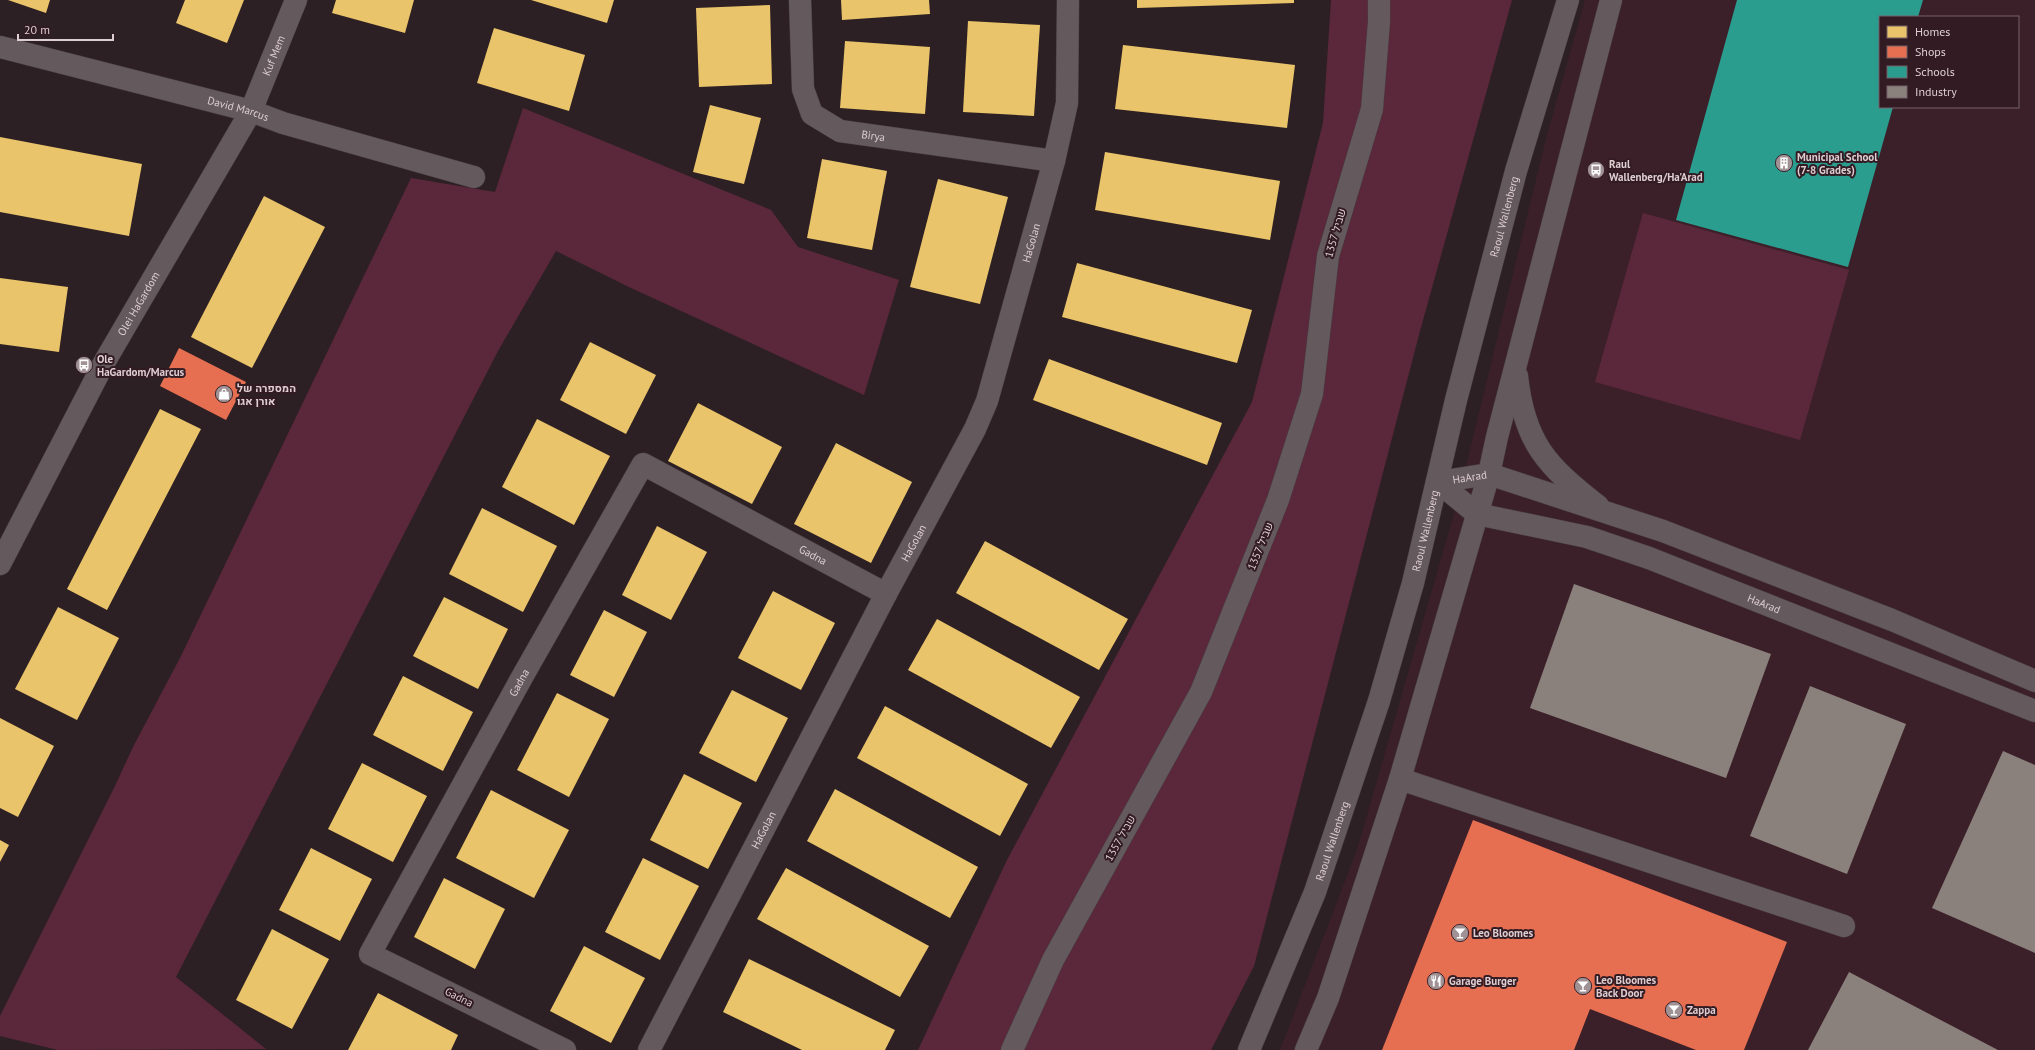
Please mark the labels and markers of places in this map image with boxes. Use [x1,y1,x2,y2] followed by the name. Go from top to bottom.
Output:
[1797,150,1878,177] place label: Municipal School (7-8 Grades)
[1774,153,1794,173] building icon: Municipal School (7-8 Grades)
[1609,157,1703,184] place label: Raul Wallenberg/Ha'Arad
[1586,160,1606,180] bus stop icon: Raul Wallenberg/Ha'Arad
[97,352,185,379] place label: Ole HaGardom/Marcus
[74,355,94,375] bus stop icon: Ole HaGardom/Marcus
[237,381,296,408] place label: המספרה של אורן אגו
[214,384,234,404] shop icon: המספרה של אורן אגו
[1450,923,1470,943] bar icon: Leo Bloomes
[1473,926,1533,940] place label: Leo Bloomes
[1426,971,1446,991] restaurant icon: Garage Burger
[1596,973,1656,1000] place label: Leo Bloomes Back Door
[1449,974,1517,988] place label: Garage Burger
[1573,976,1593,996] bar icon: Leo Bloomes Back Door
[1664,1000,1684,1020] bar icon: Zappa
[1687,1003,1716,1017] place label: Zappa

